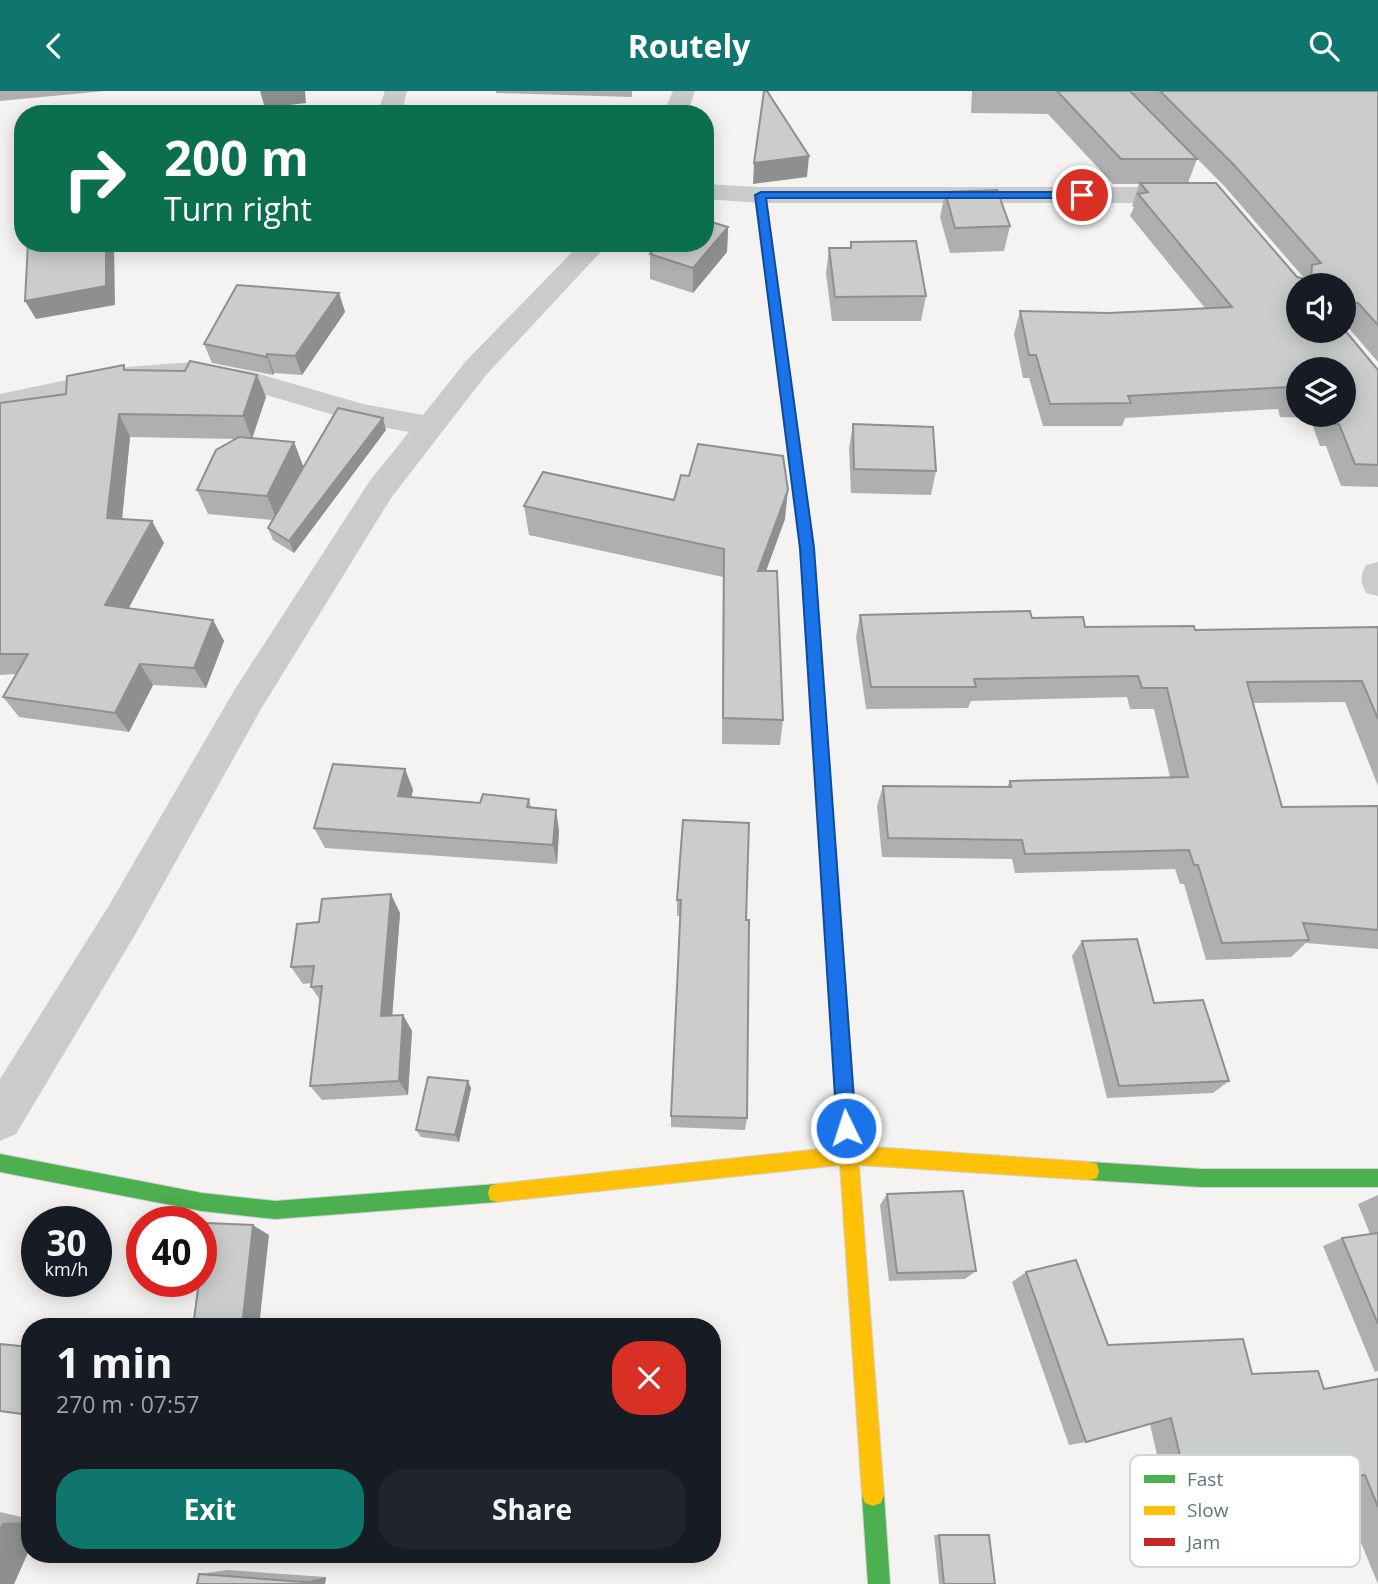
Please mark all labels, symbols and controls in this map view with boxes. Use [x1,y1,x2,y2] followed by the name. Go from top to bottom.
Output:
[628,24,750,67] text: Routely
[35,27,73,65] icon: back
[1305,27,1343,65] icon: search
[164,124,309,190] text: 200 m
[49,133,140,224] icon: right
[1052,165,1112,225] pin
[1063,176,1101,214] icon: arrive
[164,187,312,230] text: Turn right
[1286,273,1356,427] map controls
[1286,273,1356,343] button: sound
[1286,357,1356,427] button: layers
[809,1091,883,1165] position arrow
[126,1206,217,1297] speed limit sign: 40
[46,1219,87,1266] text: 30
[45,1257,88,1281] text: km/h
[56,1333,173,1390] text: 1 min
[612,1341,686,1415] button: close
[56,1388,199,1420] text: 270 m · 07:57
[1130,1455,1360,1567] legend
[1187,1466,1223,1492] text: Fast
[56,1469,364,1549] button: Exit
[378,1469,686,1549] button: Share
[1187,1497,1229,1523] text: Slow
[1185,1529,1220,1555] text: Jam

